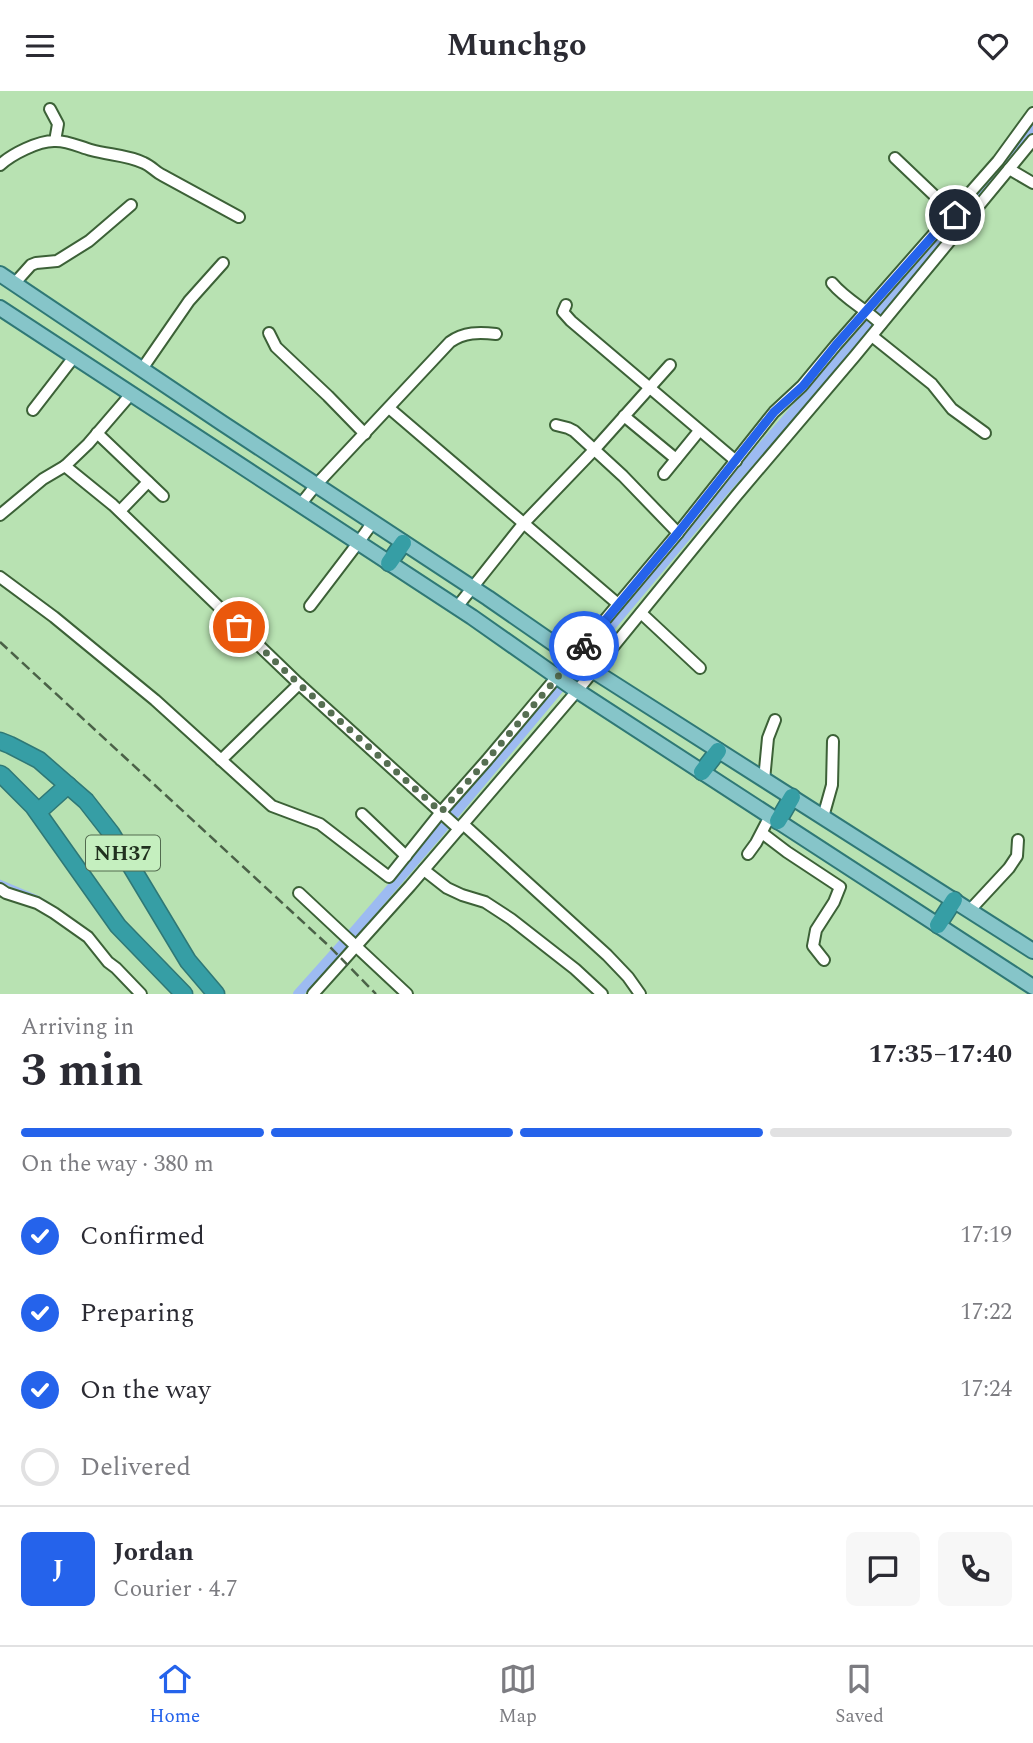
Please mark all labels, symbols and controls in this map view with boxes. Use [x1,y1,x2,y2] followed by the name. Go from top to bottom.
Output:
[446,21,587,70] text: Munchgo
[21,27,59,65] icon: menu
[974,27,1012,65] icon: heart
[925,185,985,245] pin
[936,196,974,234] icon: home
[209,597,269,657] pin
[220,608,258,646] icon: bag
[549,611,619,681] courier
[565,627,603,665] icon: bike
[86,835,160,871] road number: NH37
[21,1010,134,1045] text: Arriving in
[868,1034,1012,1074] text: 17:35–17:40
[21,1036,143,1106] text: 3 min
[21,1147,214,1182] text: On the way · 380 m
[80,1216,205,1256] text: Confirmed
[21,1217,59,1255] icon: check
[960,1218,1012,1253] text: 17:19
[80,1293,194,1333] text: Preparing
[21,1294,59,1332] icon: check
[960,1295,1012,1330] text: 17:22
[80,1370,211,1410] text: On the way
[21,1371,59,1409] icon: check
[960,1372,1012,1407] text: 17:24
[80,1447,191,1487] text: Delivered
[113,1532,194,1572] text: Jordan
[846,1532,920,1606] button: chat
[938,1532,1012,1606] button: phone
[52,1549,64,1589] text: J
[113,1572,238,1607] text: Courier · 4.7
[149,1660,200,1731] tab: Home
[499,1660,537,1731] tab: Map
[835,1660,884,1731] tab: Saved

